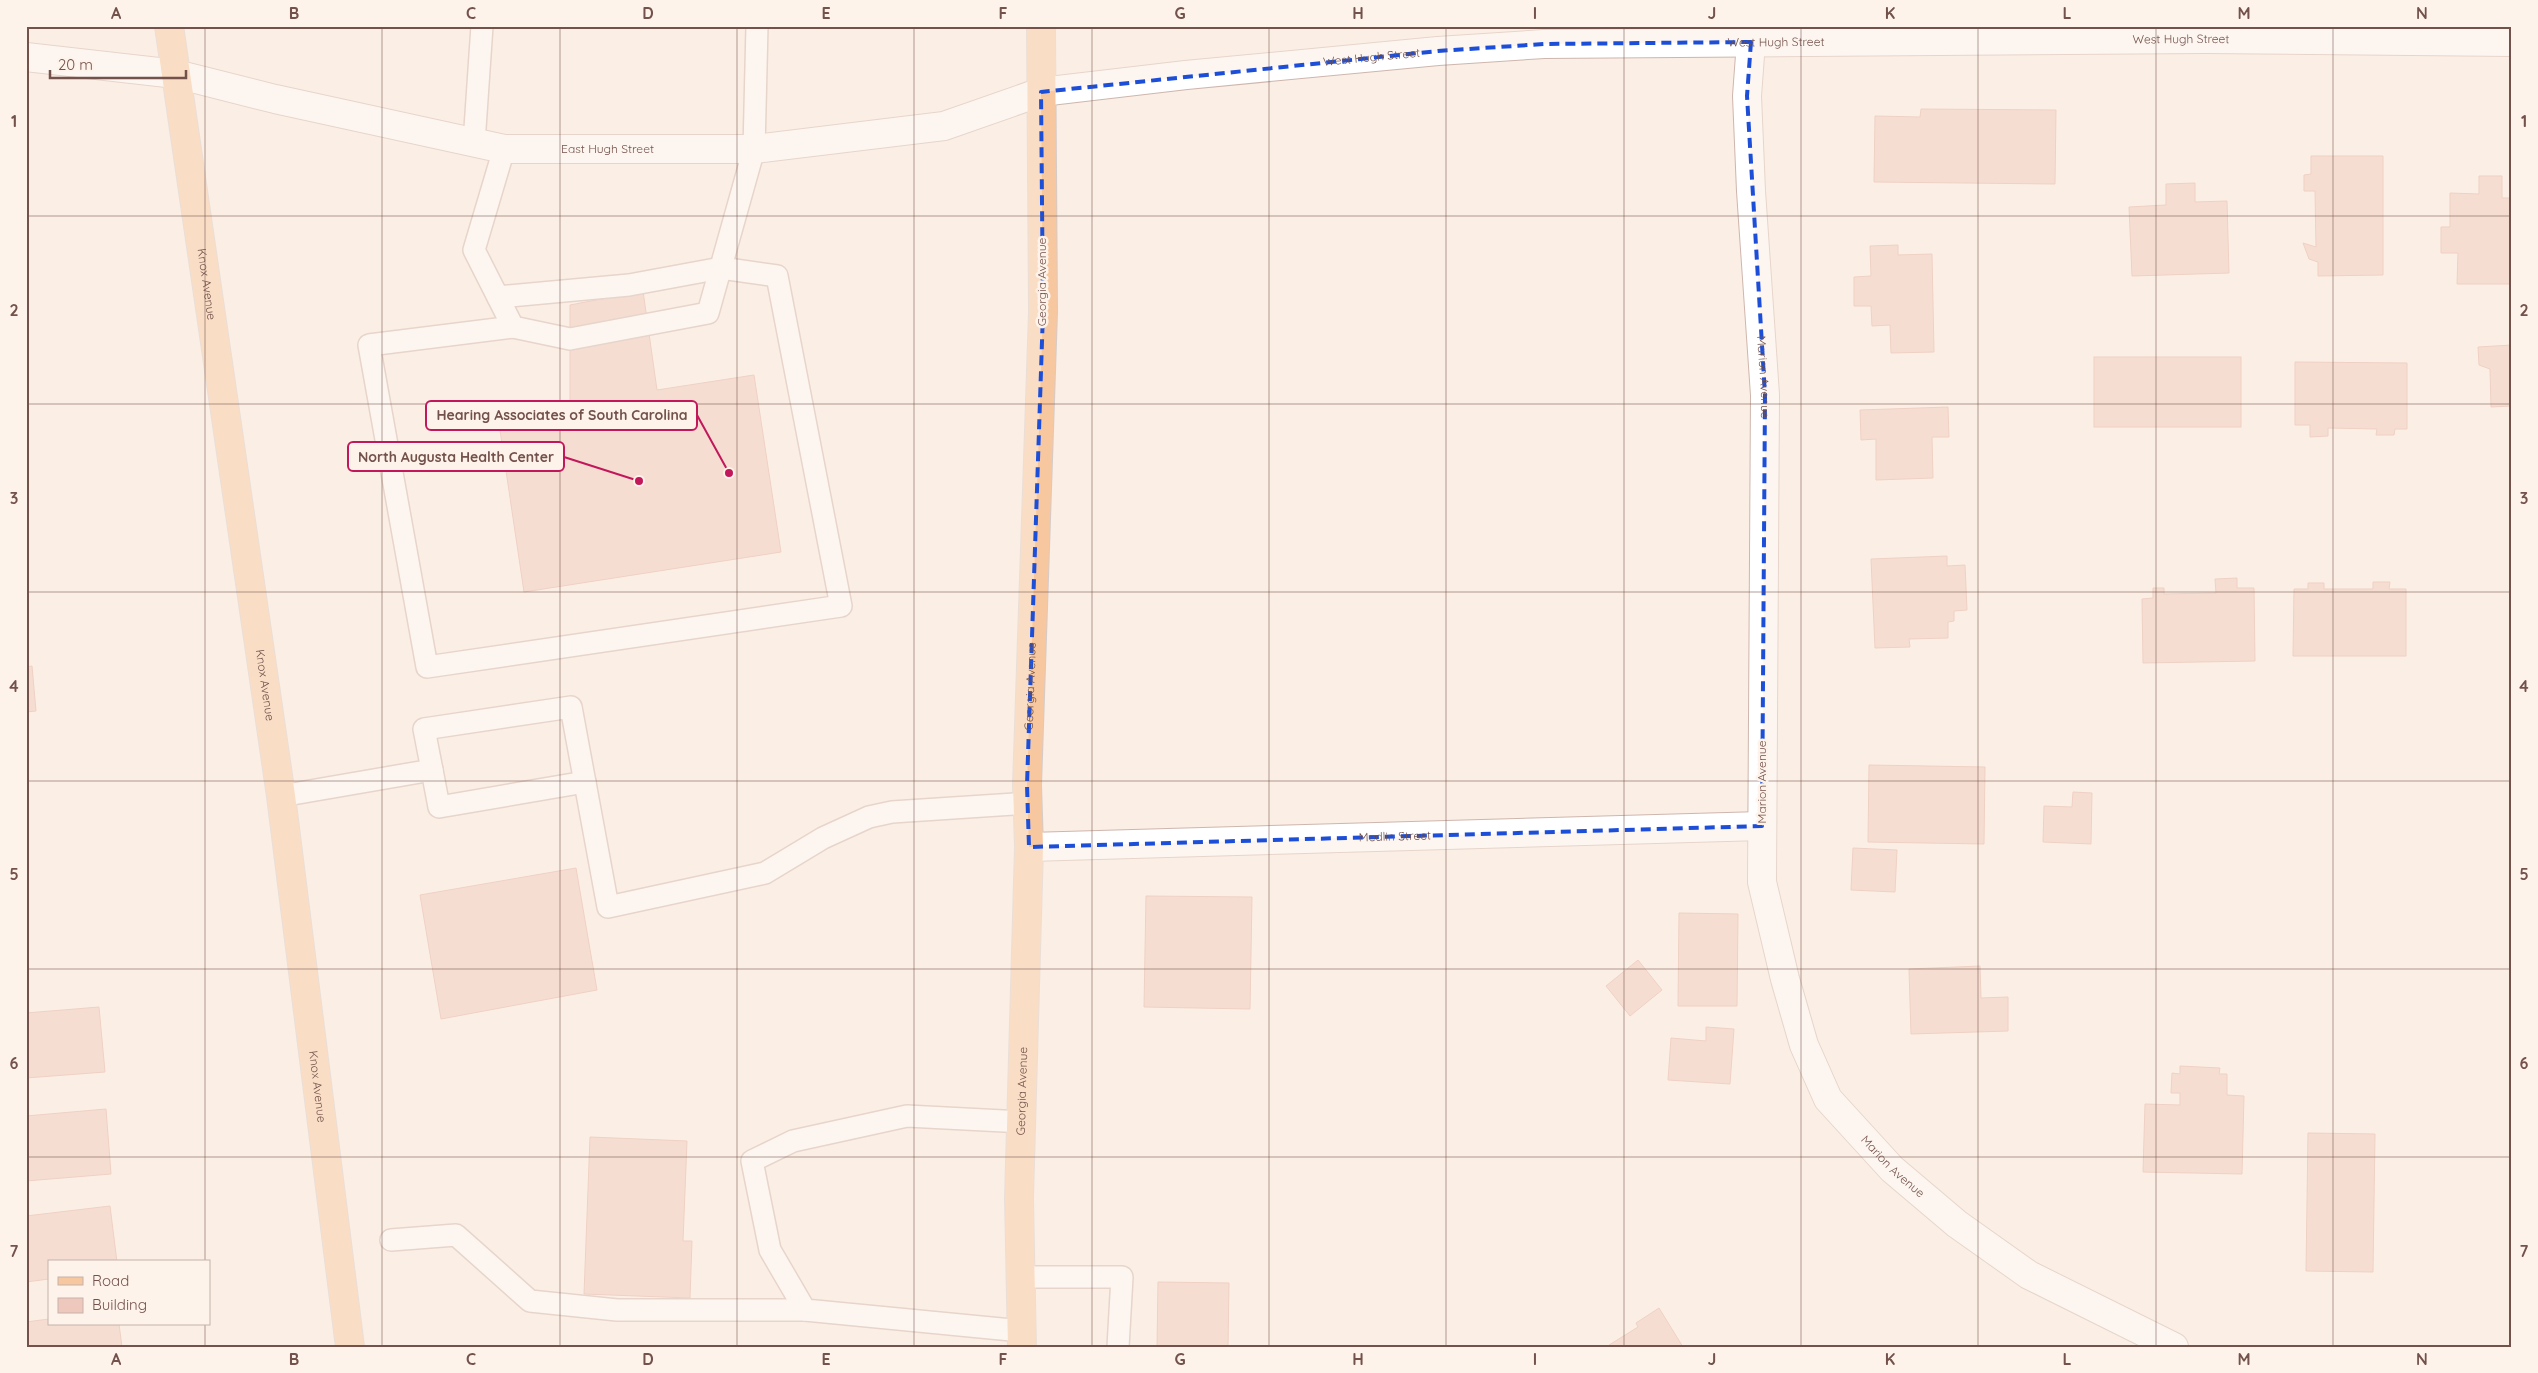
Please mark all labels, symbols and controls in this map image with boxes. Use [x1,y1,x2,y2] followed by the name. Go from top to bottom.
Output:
[111,3,122,23] text: A
[289,3,299,23] text: B
[466,3,476,23] text: C
[642,3,654,23] text: D
[821,3,831,23] text: E
[999,3,1008,23] text: F
[1174,3,1186,23] text: G
[1352,3,1364,23] text: H
[1533,3,1537,23] text: I
[1708,3,1716,23] text: J
[1885,3,1895,23] text: K
[2063,3,2072,23] text: L
[2237,3,2251,23] text: M
[2416,3,2428,23] text: N
[2132,31,2230,47] street label: West Hugh Street
[1727,34,1825,50] street label: West Hugh Street
[1322,45,1420,69] street label: West Hugh Street
[50,48,186,80] scale bar
[58,55,93,74] text: 20 m
[11,111,17,131] text: 1
[2521,111,2527,131] text: 1
[561,141,654,156] street label: East Hugh Street
[1034,238,1049,326] street label: Georgia Avenue
[194,247,220,321] street label: Knox Avenue
[9,300,19,320] text: 2
[2519,300,2529,320] text: 2
[1754,335,1773,419] street label: Marion Avenue
[426,401,697,430] callout: Hearing Associates of South Carolina
[436,406,688,424] text: Hearing Associates of South Carolina
[348,442,564,471] callout: North Augusta Health Center
[358,448,554,466] text: North Augusta Health Center
[10,488,18,508] text: 3
[2520,488,2528,508] text: 3
[1021,642,1039,731] street label: Georgia Avenue
[253,648,278,722] street label: Knox Avenue
[9,676,19,696] text: 4
[2519,676,2529,696] text: 4
[1754,740,1769,823] street label: Marion Avenue
[1358,827,1431,845] street label: Medlin Street
[9,864,19,884] text: 5
[2519,864,2529,884] text: 5
[1013,1046,1030,1136] street label: Georgia Avenue
[306,1050,330,1124] street label: Knox Avenue
[10,1053,19,1073] text: 6
[2520,1053,2529,1073] text: 6
[1858,1132,1928,1201] street label: Marion Avenue
[10,1241,19,1261] text: 7
[2520,1241,2529,1261] text: 7
[48,1260,210,1326] legend
[92,1271,129,1290] text: Road
[92,1295,147,1314] text: Building
[111,1349,122,1369] text: A
[289,1349,299,1369] text: B
[466,1349,476,1369] text: C
[642,1349,654,1369] text: D
[821,1349,831,1369] text: E
[999,1349,1008,1369] text: F
[1174,1349,1186,1369] text: G
[1352,1349,1364,1369] text: H
[1533,1349,1537,1369] text: I
[1708,1349,1716,1369] text: J
[1885,1349,1895,1369] text: K
[2063,1349,2072,1369] text: L
[2237,1349,2251,1369] text: M
[2416,1349,2428,1369] text: N

